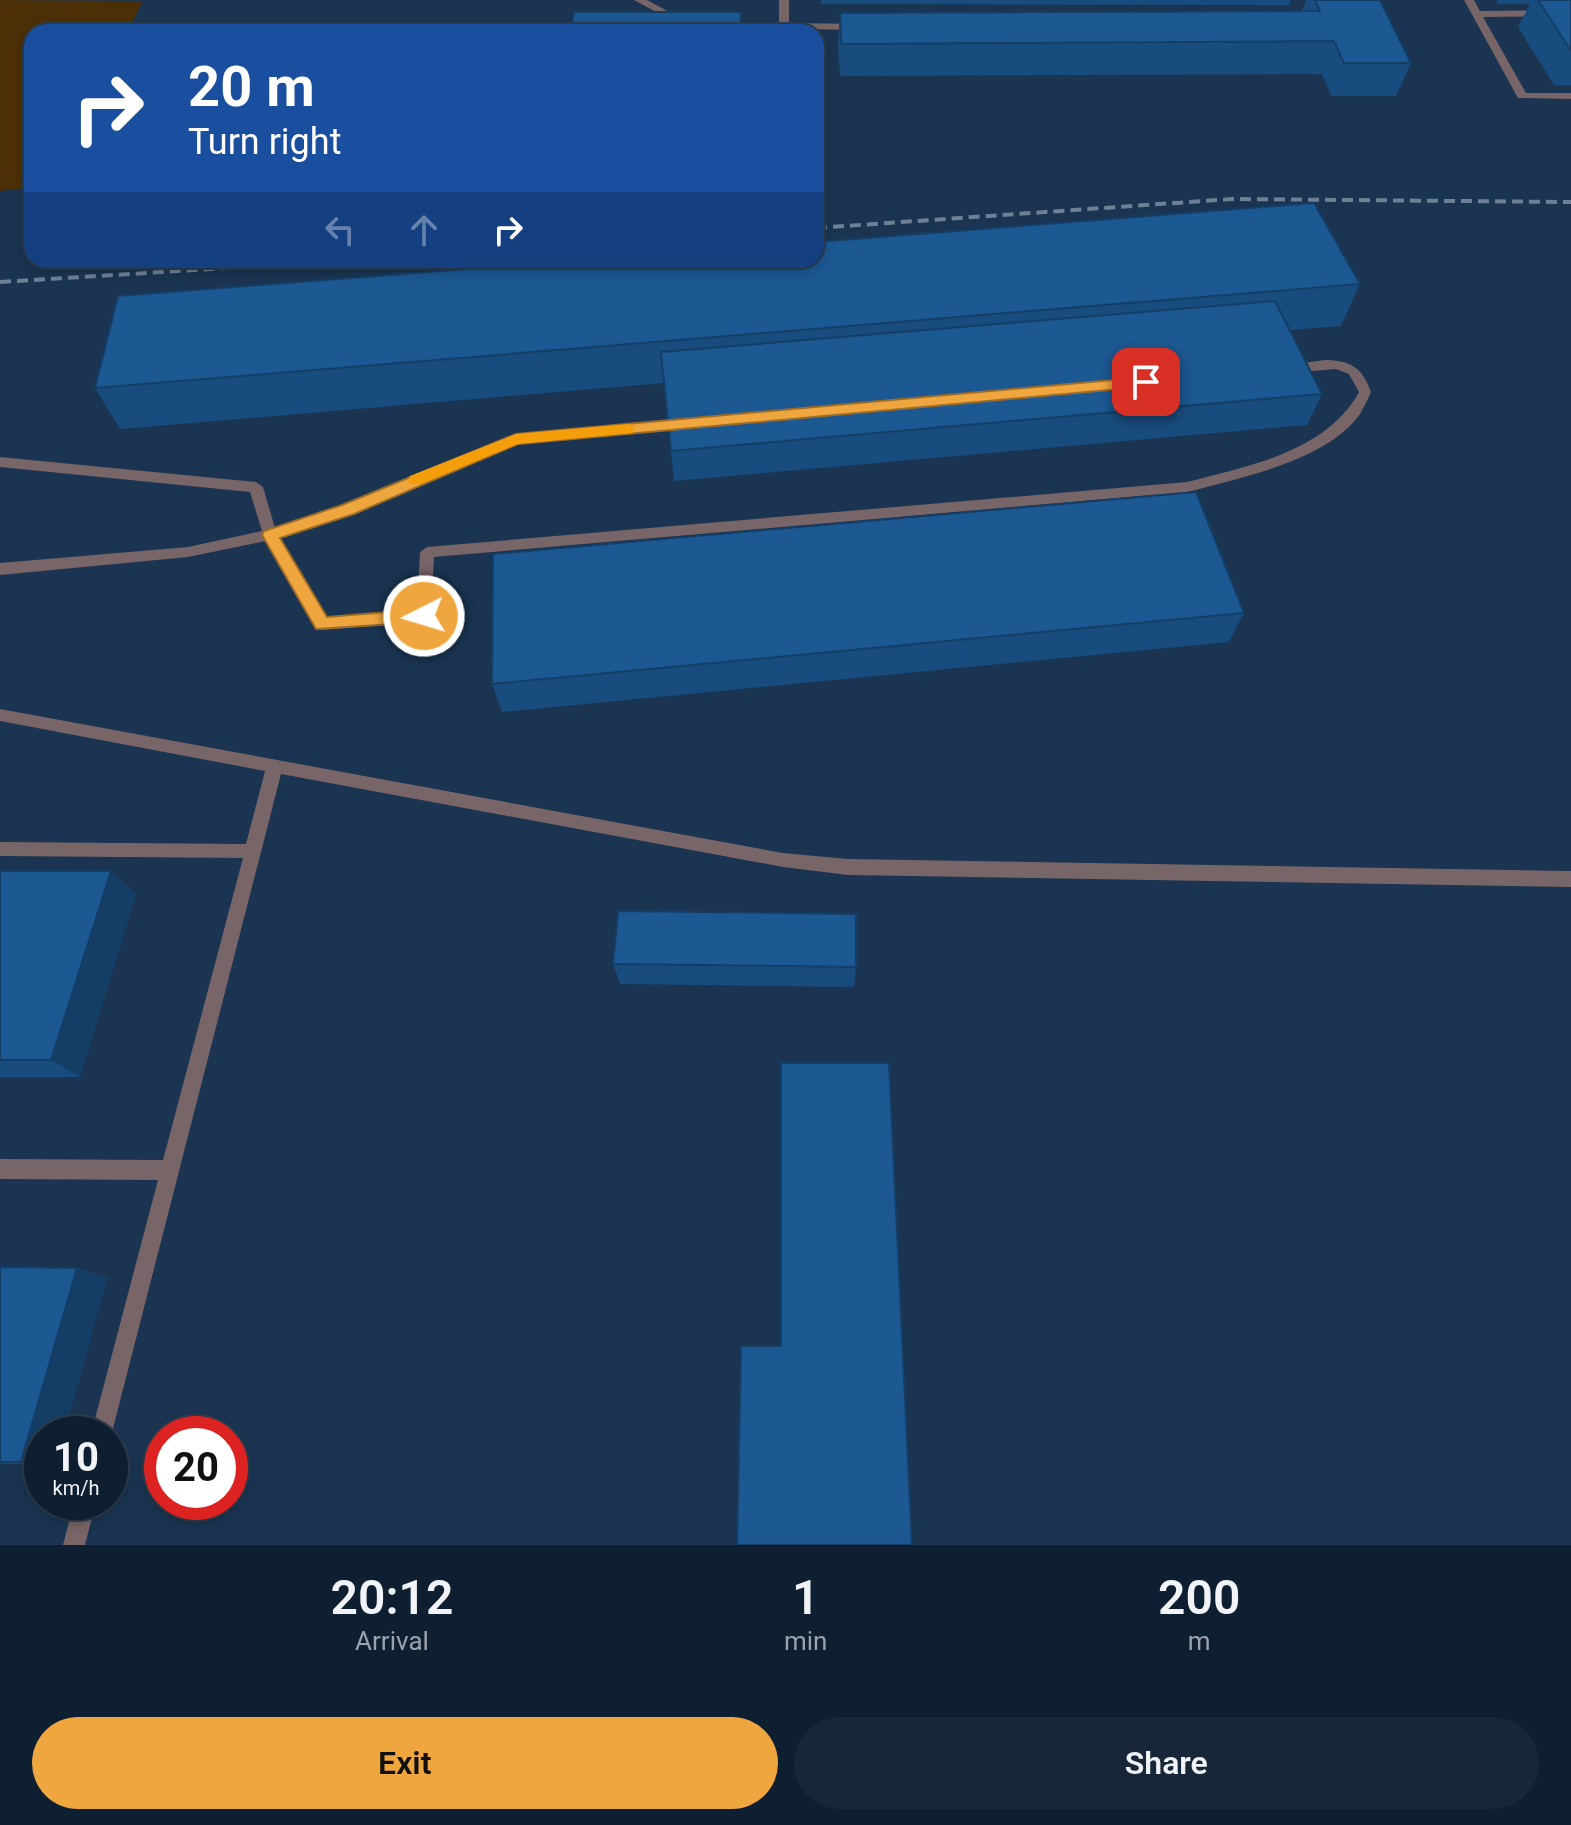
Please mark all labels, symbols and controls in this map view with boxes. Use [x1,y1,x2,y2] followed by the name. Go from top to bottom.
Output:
[188,54,315,120] text: 20 m
[56,56,160,160] icon: right
[188,121,341,163] text: Turn right
[318,208,362,252] icon: left
[402,208,446,252] icon: ahead
[486,208,530,252] icon: right
[1112,348,1180,416] pin
[1124,360,1168,404] icon: arrive
[382,574,466,658] position arrow
[144,1416,248,1520] speed limit sign: 20
[53,1434,99,1481] text: 10
[53,1476,99,1500] text: km/h
[331,1569,453,1626] text: 20:12
[792,1569,819,1626] text: 1
[1158,1569,1240,1626] text: 200
[355,1626,429,1656] text: Arrival
[784,1626,827,1656] text: min
[1188,1626,1211,1656] text: m
[32,1717,778,1809] button: Exit
[794,1717,1539,1809] button: Share

